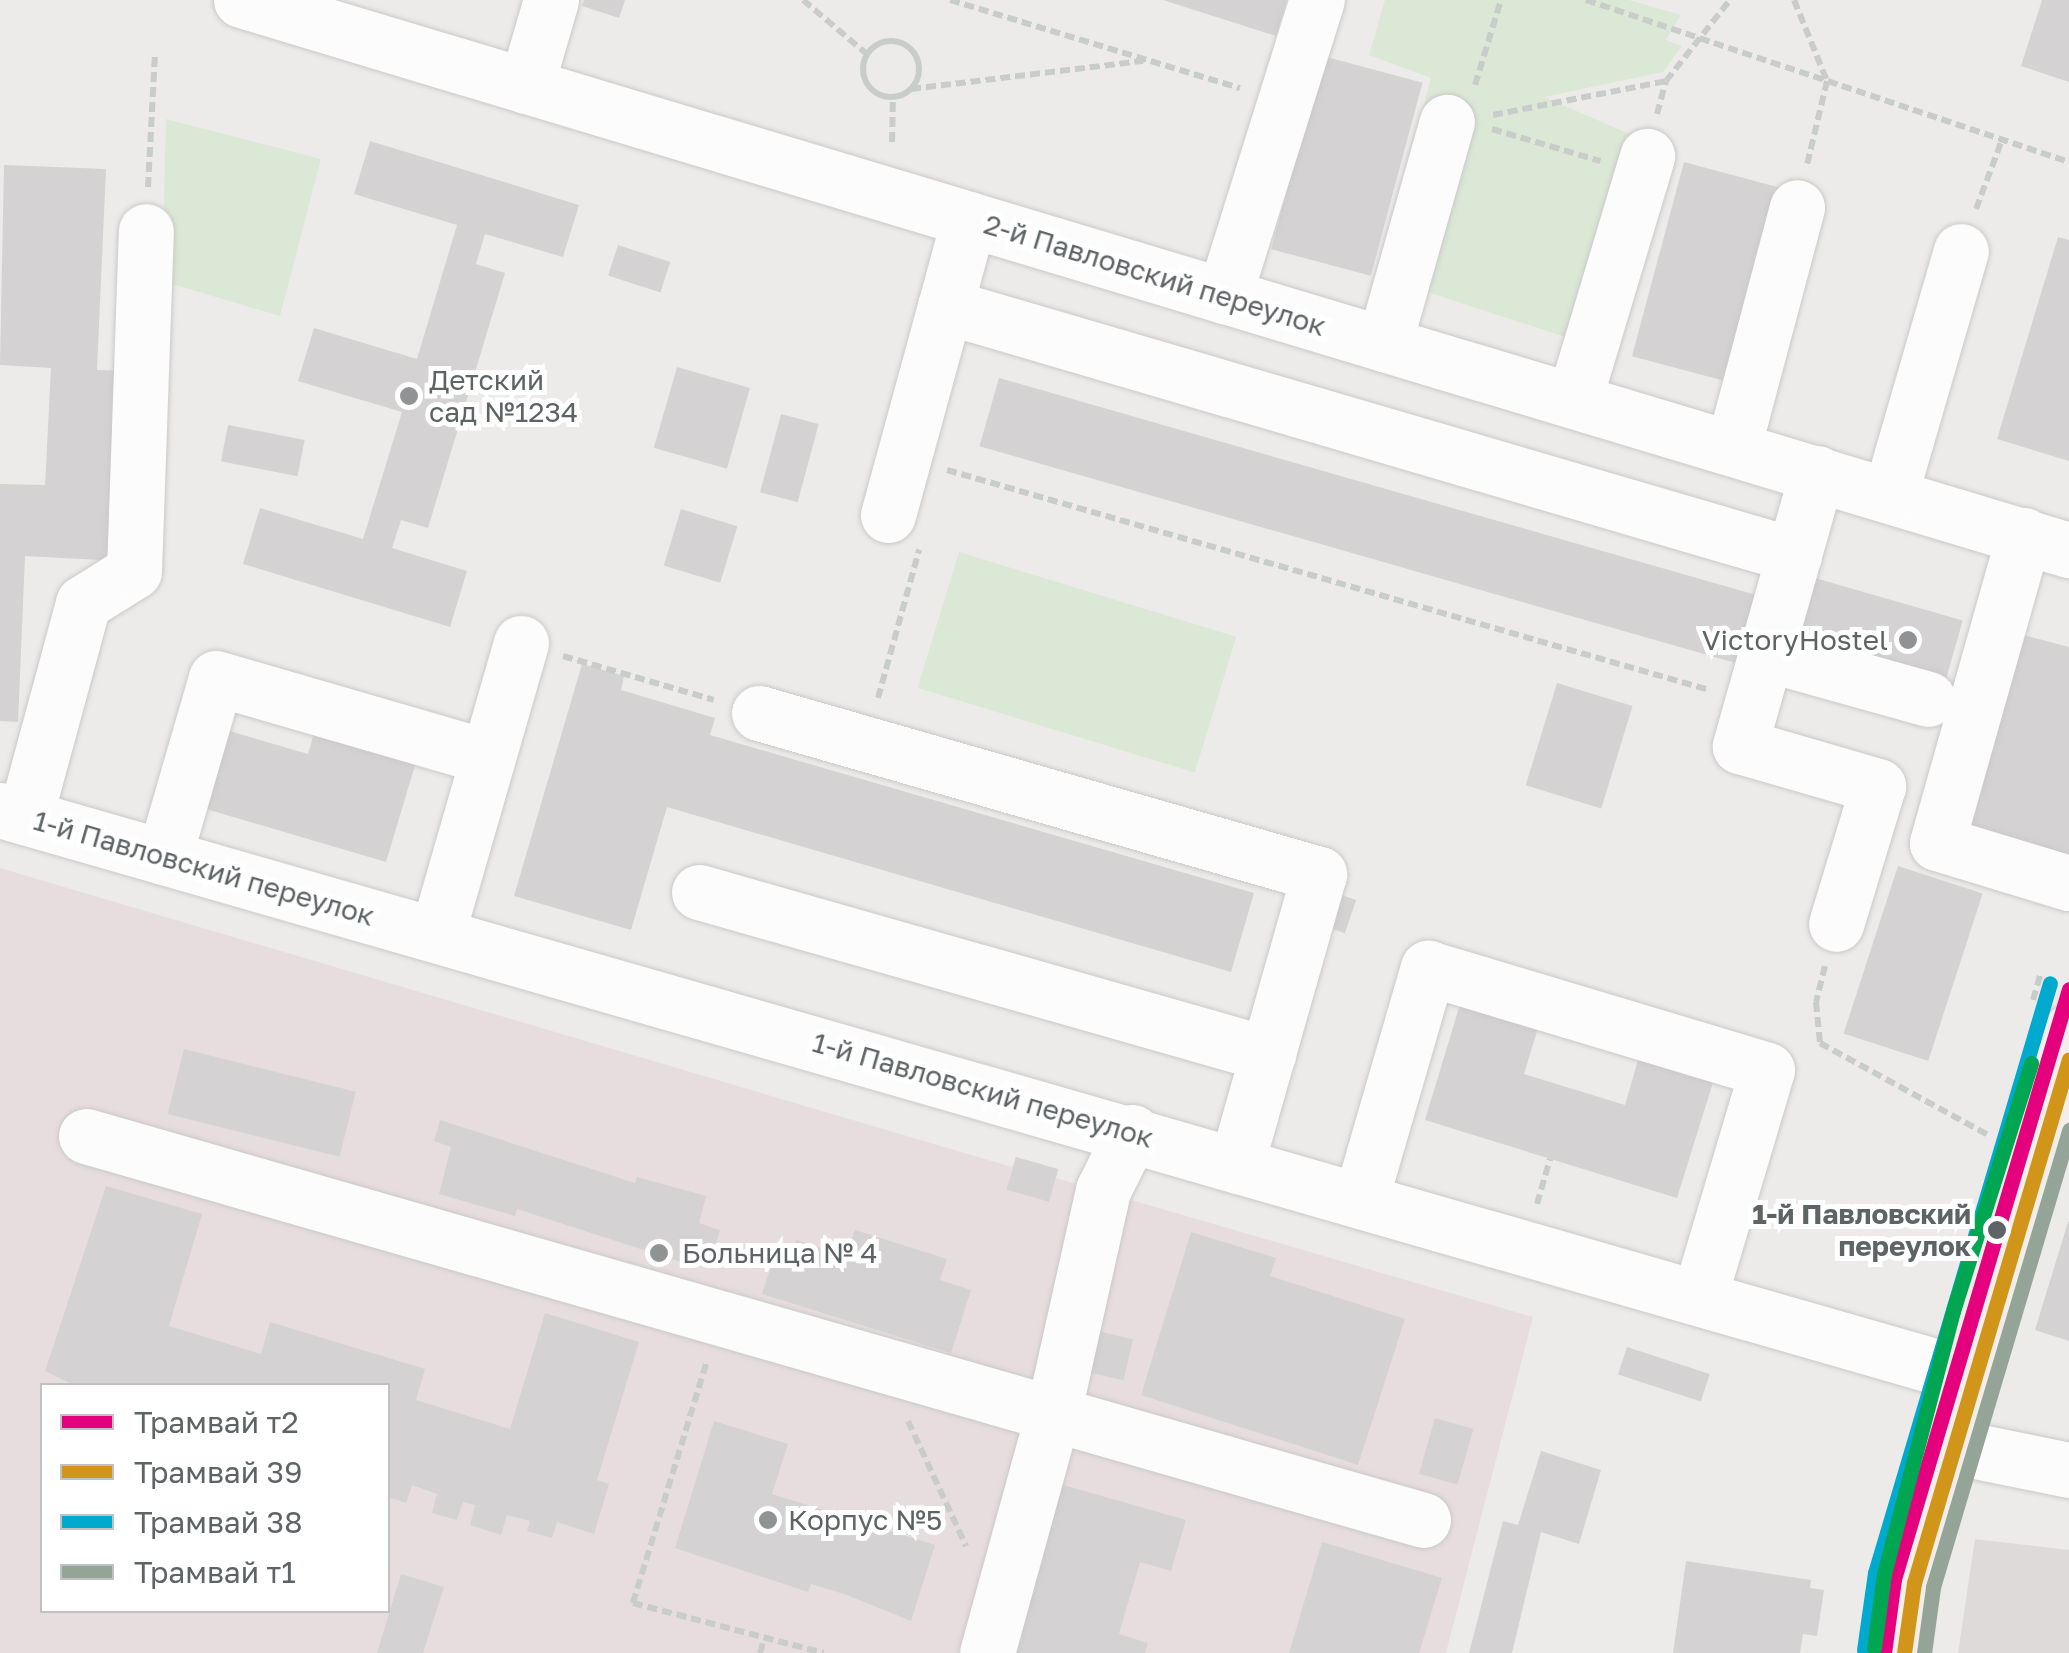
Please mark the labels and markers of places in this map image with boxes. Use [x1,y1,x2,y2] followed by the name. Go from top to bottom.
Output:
[429,363,578,429] place label: Детский сад №1234
[398,385,420,407] marker: Детский сад №1234
[1702,623,1888,657] place label: VictoryHostel
[1897,629,1919,651] marker: VictoryHostel
[1752,1197,1971,1263] place label: 1-й Павловский переулок
[1980,1213,2014,1247] marker: 1-й Павловский переулок
[682,1236,878,1270] place label: Больница № 4
[646,1240,672,1266] marker: Больница № 4
[788,1503,942,1537] place label: Корпус №5
[757,1509,779,1531] marker: Корпус №5

